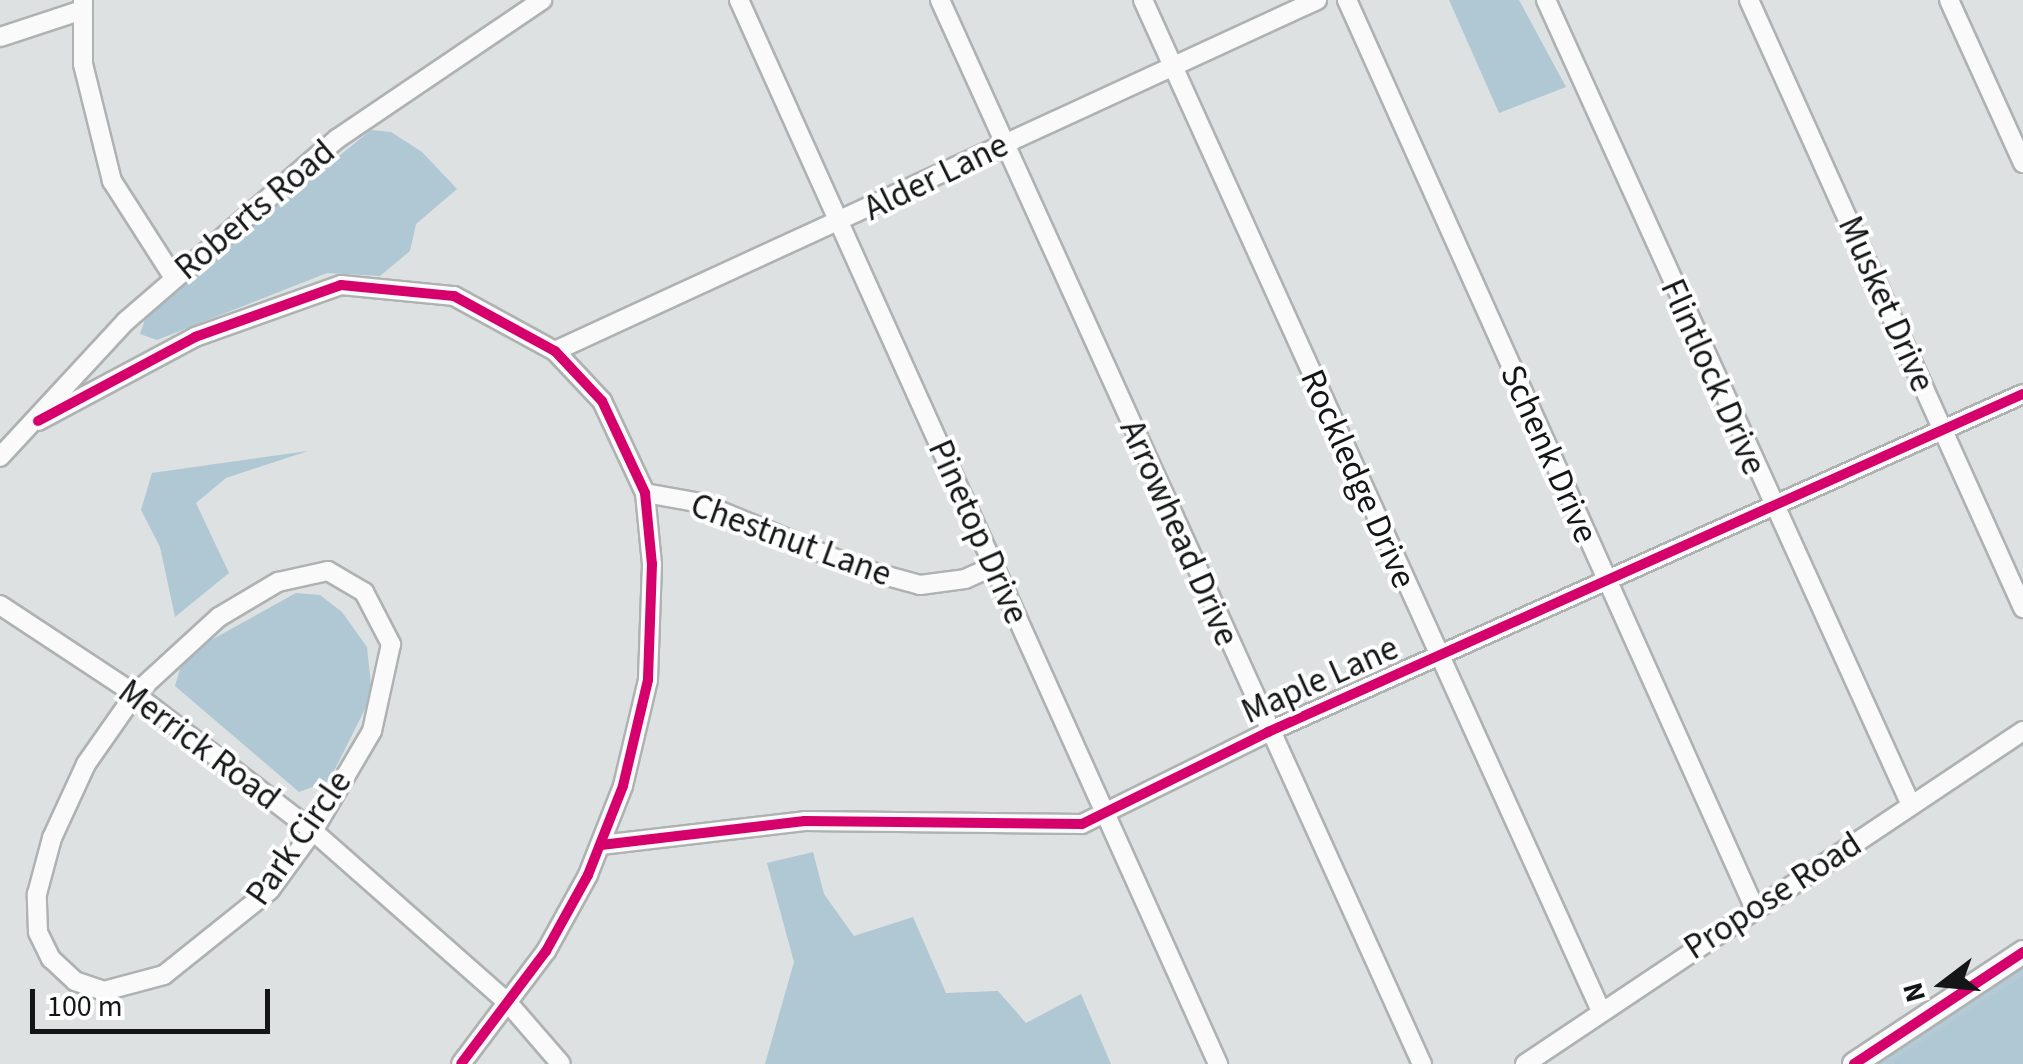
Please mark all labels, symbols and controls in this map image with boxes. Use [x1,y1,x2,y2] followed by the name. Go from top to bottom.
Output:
[857,124,1015,230] street label: Alder Lane
[167,131,343,289] street label: Roberts Road
[1829,210,1943,398] street label: Musket Drive
[1651,273,1775,481] street label: Flintlock Drive
[1491,358,1607,550] street label: Schenk Drive
[1291,363,1425,595] street label: Rockledge Drive
[1110,414,1248,652] street label: Arrowhead Drive
[919,433,1037,631] street label: Pinetop Drive
[685,484,897,596] street label: Chestnut Lane
[1235,627,1405,733] street label: Maple Lane
[110,671,288,819] street label: Merrick Road
[237,762,361,914] street label: Park Circle
[1676,823,1870,969] street label: Propose Road
[1893,934,1993,1034] north arrow
[35,969,275,1031] scale bar
[1892,978,1936,1007] text: N
[47,985,123,1028] text: 100 m

